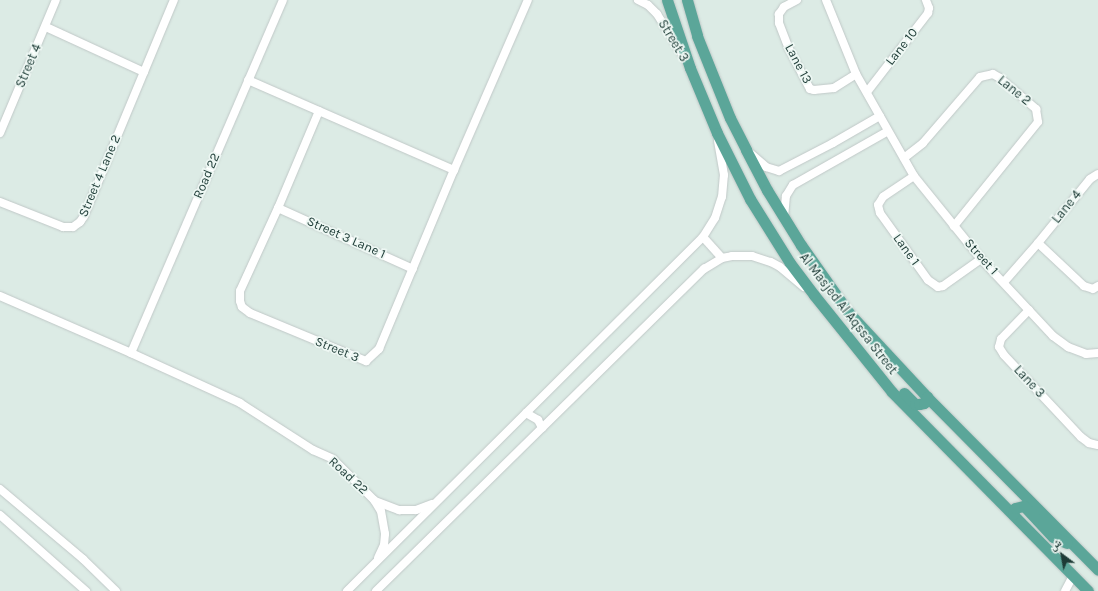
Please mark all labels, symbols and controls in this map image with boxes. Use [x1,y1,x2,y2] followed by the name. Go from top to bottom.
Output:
[654,17,692,65] street label: Street 3
[883,25,921,69] street label: Lane 10
[781,41,815,87] street label: Lane 13
[13,42,45,90] street label: Street 4
[994,73,1034,109] street label: Lane 2
[76,133,124,219] street label: Street 4 Lane 2
[190,151,224,201] street label: Road 22
[1049,187,1085,227] street label: Lane 4
[304,214,388,262] street label: Street 3 Lane 1
[889,231,923,269] street label: Lane 1
[961,236,1001,278] street label: Street 1
[796,250,900,378] street label: Al Masjed Al Aqssa Street
[313,334,361,366] street label: Street 3
[1010,363,1048,401] street label: Lane 3
[325,454,371,498] street label: Road 22
[1042,535,1082,575] north arrow
[1047,536,1064,553] text: ش

